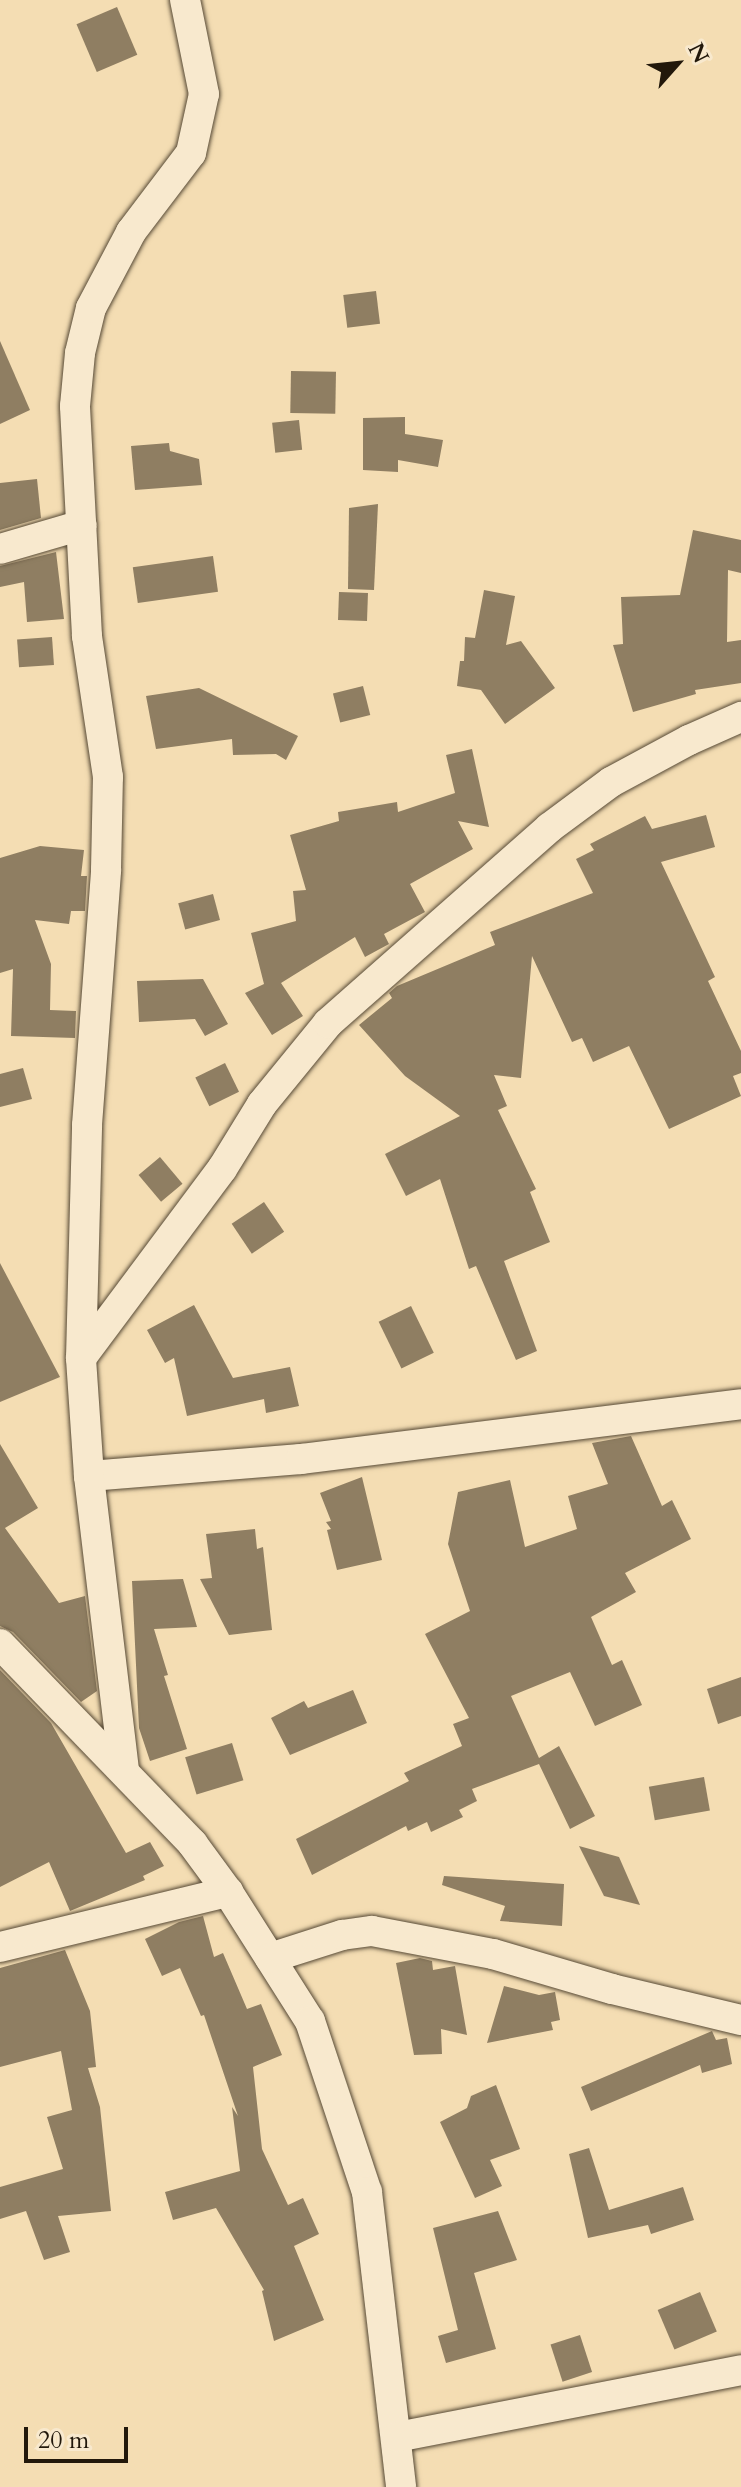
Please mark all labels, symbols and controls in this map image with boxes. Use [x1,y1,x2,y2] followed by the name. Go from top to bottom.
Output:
[637,24,717,104] north arrow
[681,38,716,68] text: N
[28,2411,132,2461] scale bar
[38,2424,89,2457] text: 20 m

